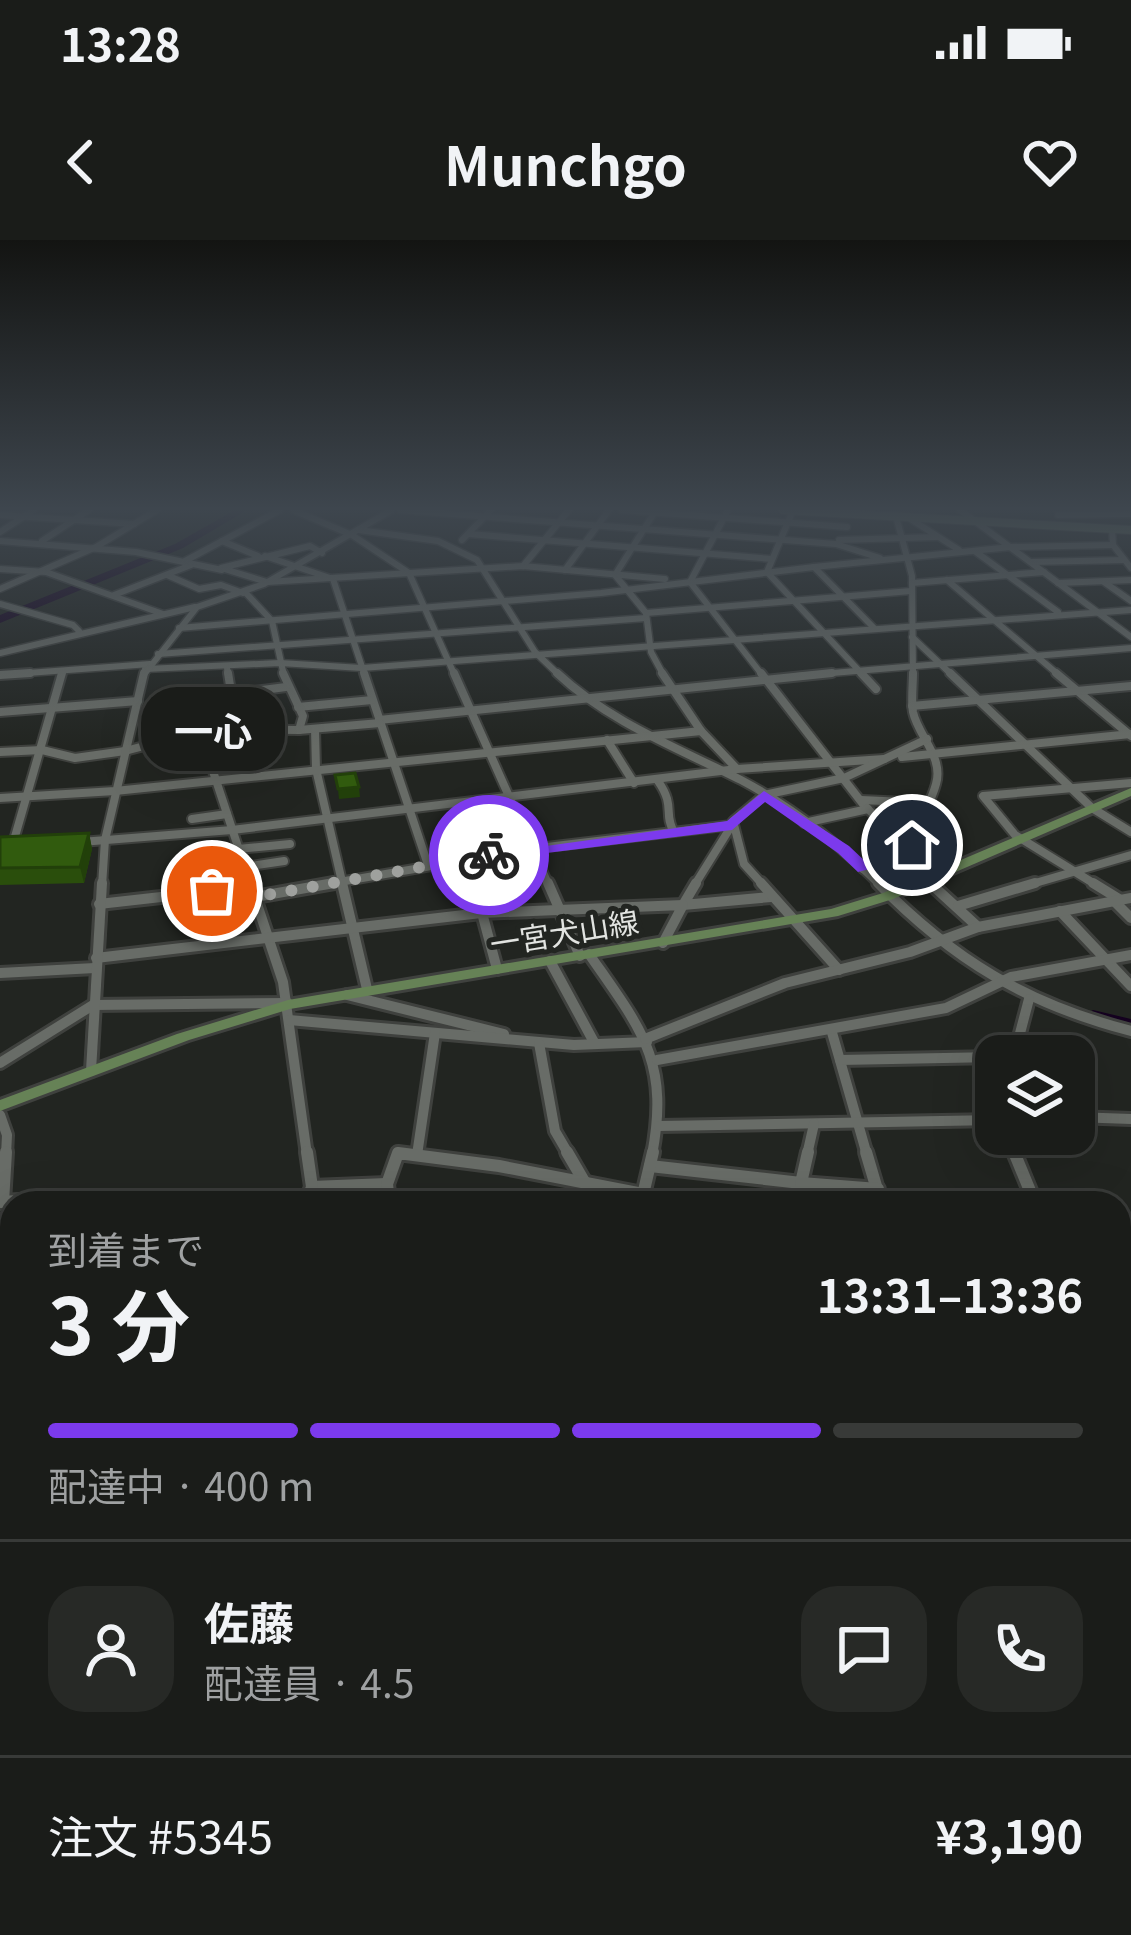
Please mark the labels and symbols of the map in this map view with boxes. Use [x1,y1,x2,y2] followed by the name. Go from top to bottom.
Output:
[140,687,284,771] callout: 一心
[861,794,963,896] pin
[429,795,549,915] courier
[161,840,263,942] pin
[486,898,642,964] street label: 一宮犬山線

